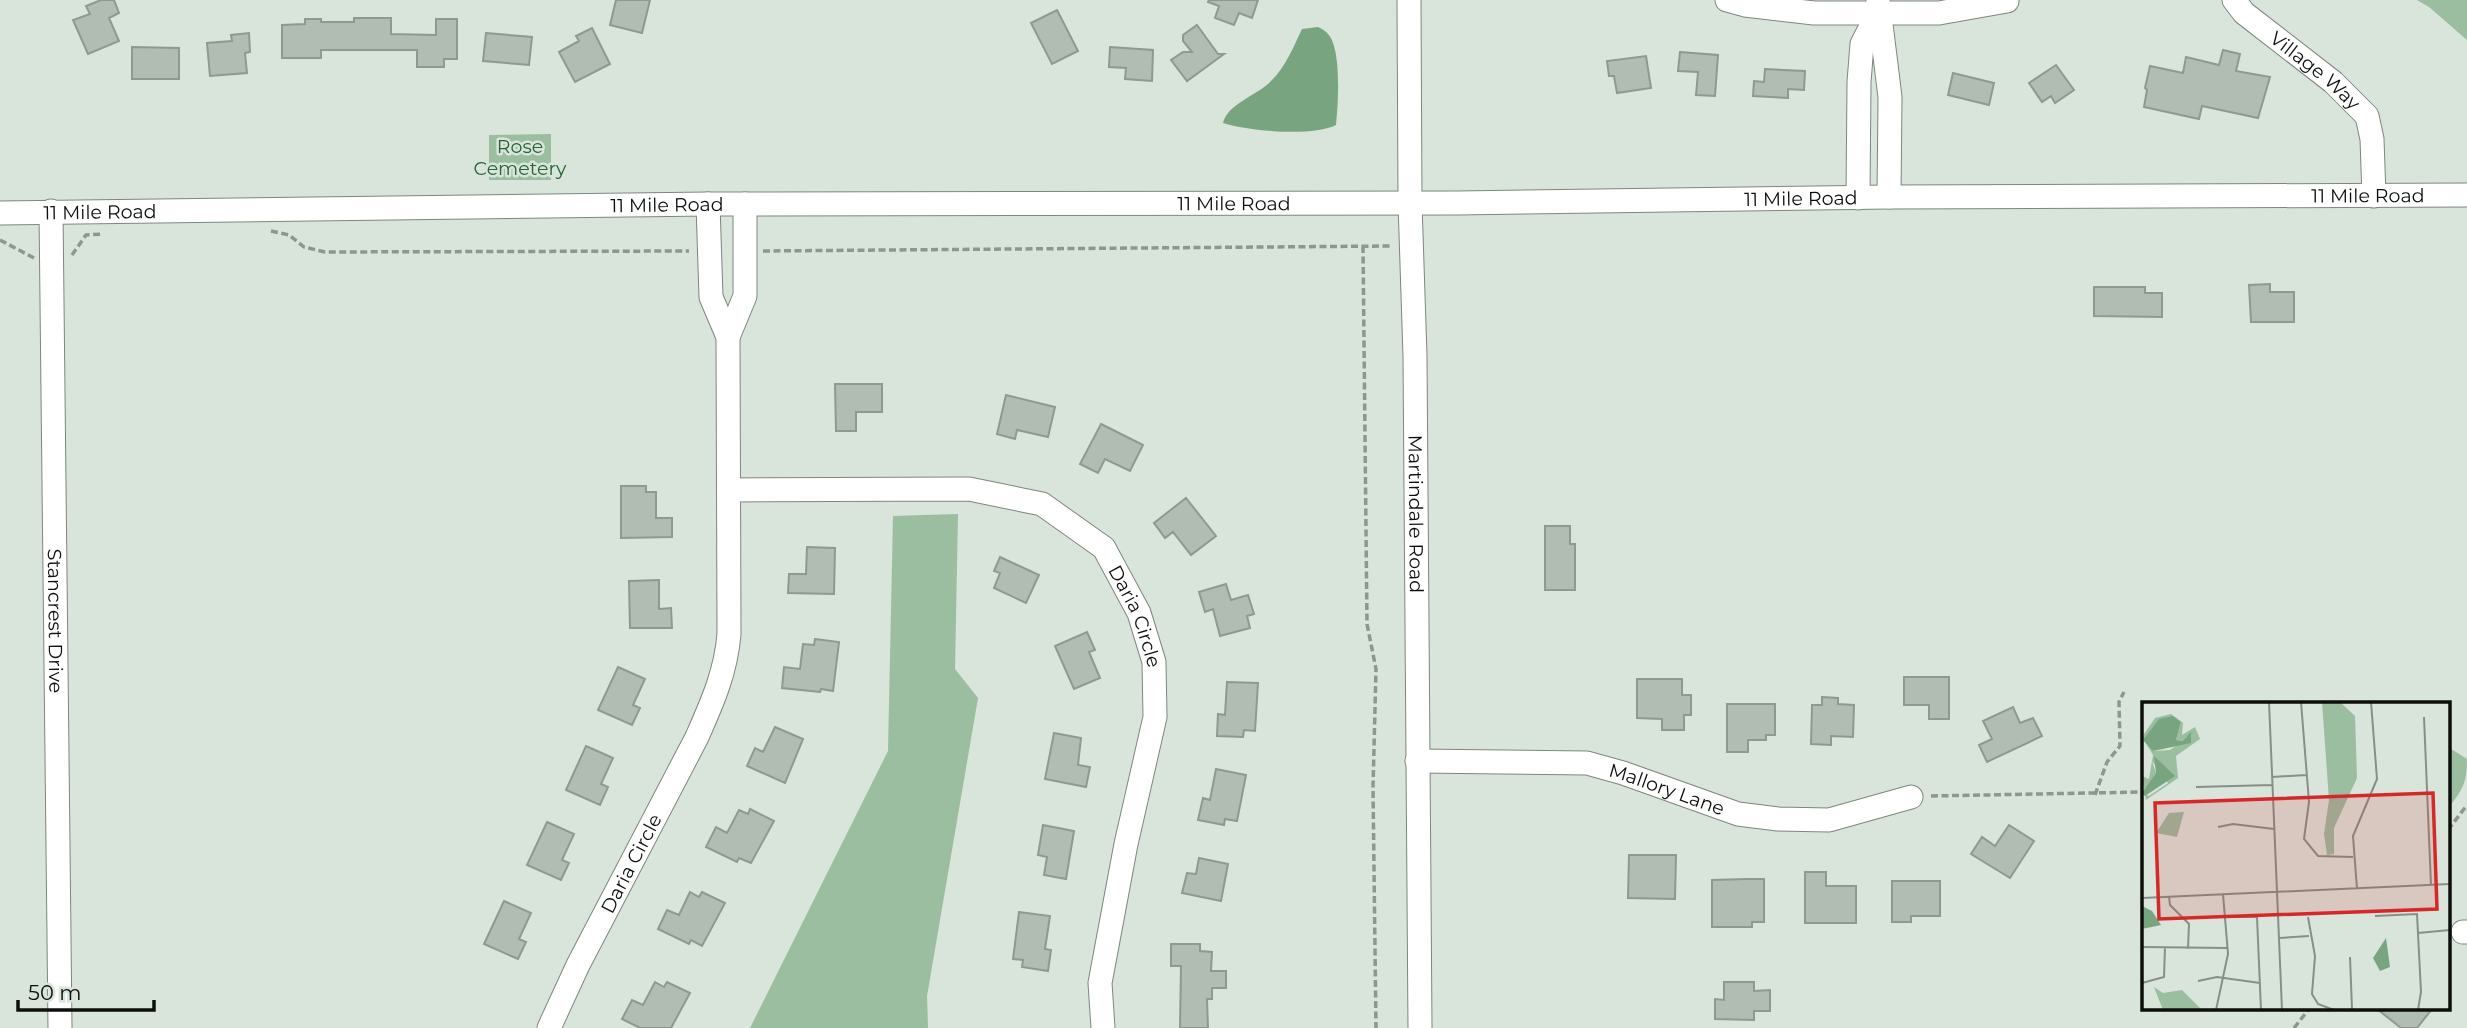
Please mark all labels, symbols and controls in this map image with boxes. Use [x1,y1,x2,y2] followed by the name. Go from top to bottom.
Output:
[2266,26,2366,115] street label: Village Way
[474,135,567,180] park label: Rose Cemetery
[2311,184,2425,207] street label: 11 Mile Road
[1744,186,1858,211] street label: 11 Mile Road
[610,192,724,217] street label: 11 Mile Road
[1177,192,1291,215] street label: 11 Mile Road
[43,200,157,224] street label: 11 Mile Road
[1404,435,1428,593] street label: Martindale Road
[43,549,68,693] street label: Stancrest Drive
[1104,561,1166,670] street label: Daria Circle
[2142,702,2450,1010] inset map
[1607,758,1728,820] street label: Mallory Lane
[596,810,666,917] street label: Daria Circle
[18,968,154,1012] scale bar
[28,980,82,1005] text: 50 m

